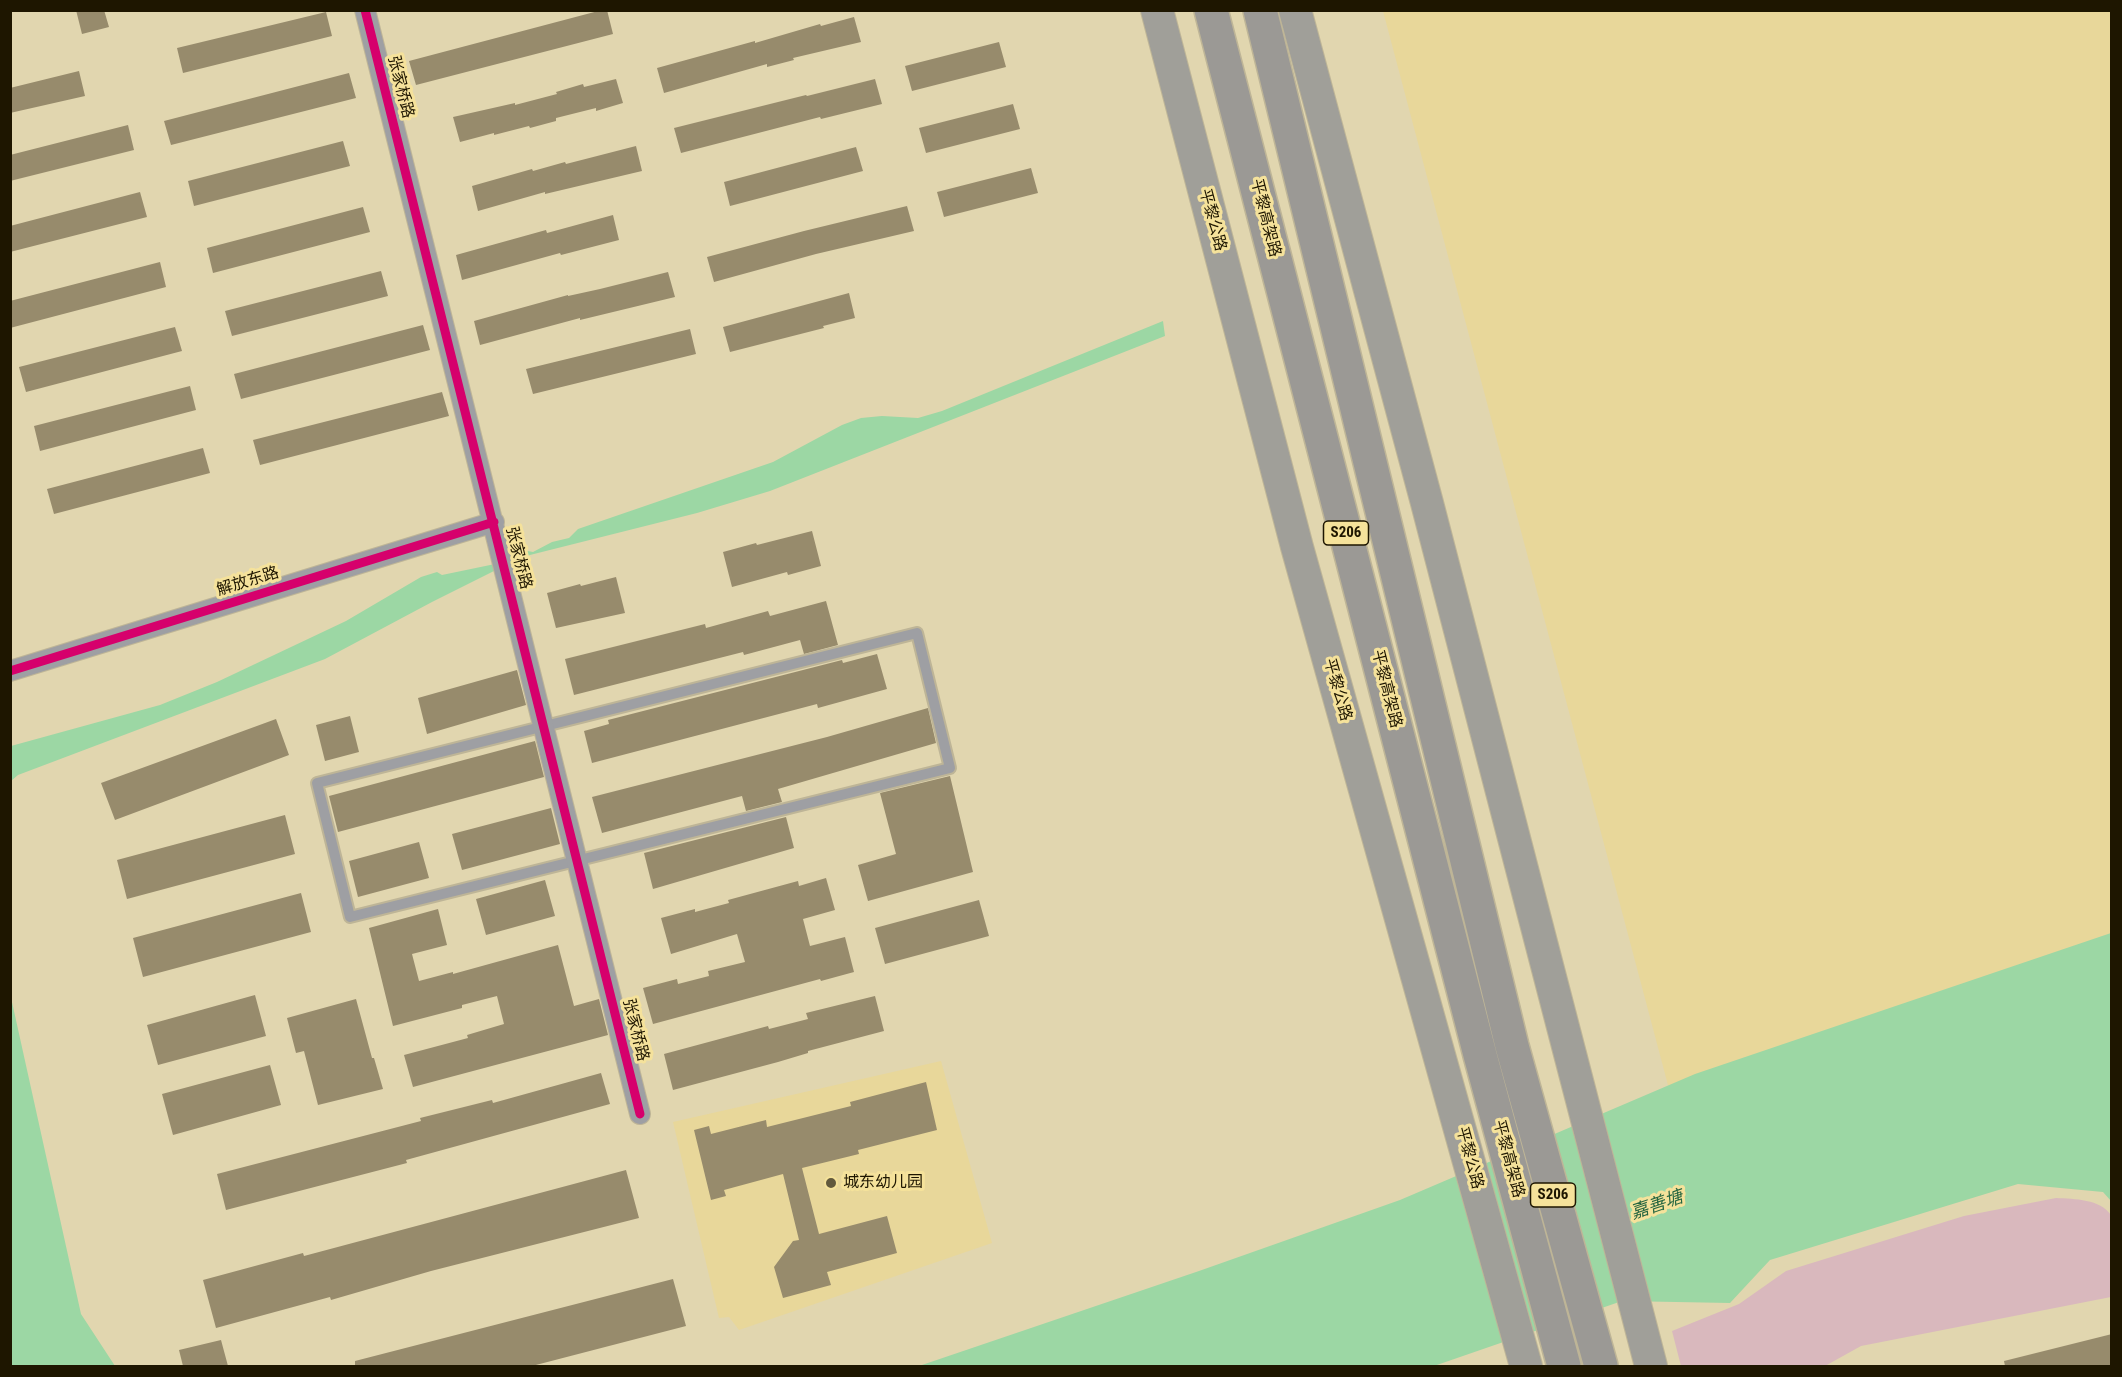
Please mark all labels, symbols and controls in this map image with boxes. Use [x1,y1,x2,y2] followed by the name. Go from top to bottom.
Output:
[383,54,417,120] street label: 张家桥路
[1246,177,1284,259] street label: 平黎高架路
[1194,187,1230,253] street label: 平黎公路
[1324,521,1368,545] road number: S206
[501,525,535,591] street label: 张家桥路
[215,563,281,601] street label: 解放东路
[1367,648,1405,730] street label: 平黎高架路
[1319,657,1355,723] street label: 平黎公路
[618,997,652,1063] street label: 张家桥路
[1488,1118,1528,1200] street label: 平黎高架路
[1451,1125,1487,1191] street label: 平黎公路
[843,1173,923,1193] place label: 城东幼儿园
[824,1176,838,1190] marker: 城东幼儿园
[1530,1183,1576,1207] road number: S206
[1628,1187,1686,1225] water label: 嘉善塘

